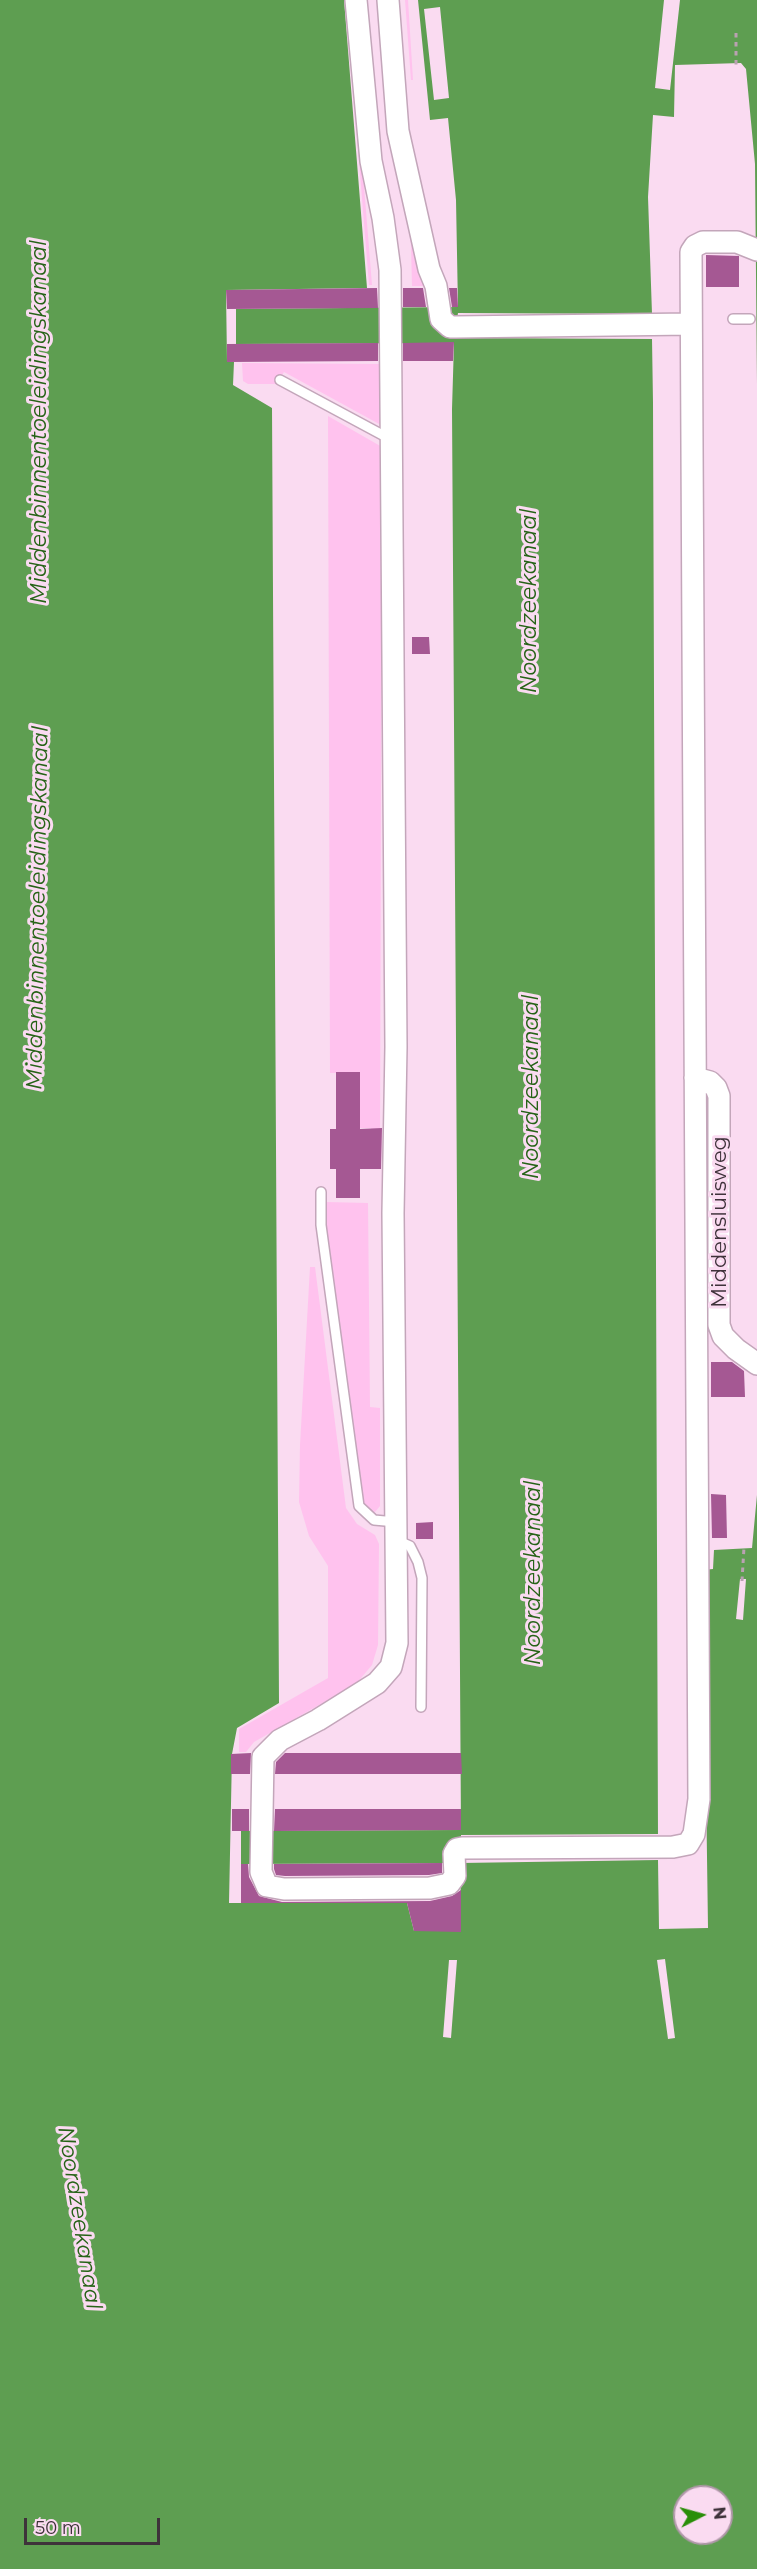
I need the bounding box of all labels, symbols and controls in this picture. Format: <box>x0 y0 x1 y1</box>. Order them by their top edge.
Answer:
water label: Middenbinnentoeleidingskanaal <box>27 240 53 604</box>
water label: Noordzeekanaal <box>517 509 543 693</box>
water label: Middenbinnentoeleidingskanaal <box>22 726 54 1090</box>
water label: Noordzeekanaal <box>519 995 545 1179</box>
street label: Middensluisweg <box>707 1136 733 1308</box>
water label: Noordzeekanaal <box>521 1481 547 1665</box>
water label: Noordzeekanaal <box>52 2125 106 2311</box>
north arrow <box>673 2485 733 2545</box>
scale bar <box>27 2506 164 2544</box>
text: N <box>709 2506 730 2521</box>
text: 50 m <box>35 2517 81 2539</box>

